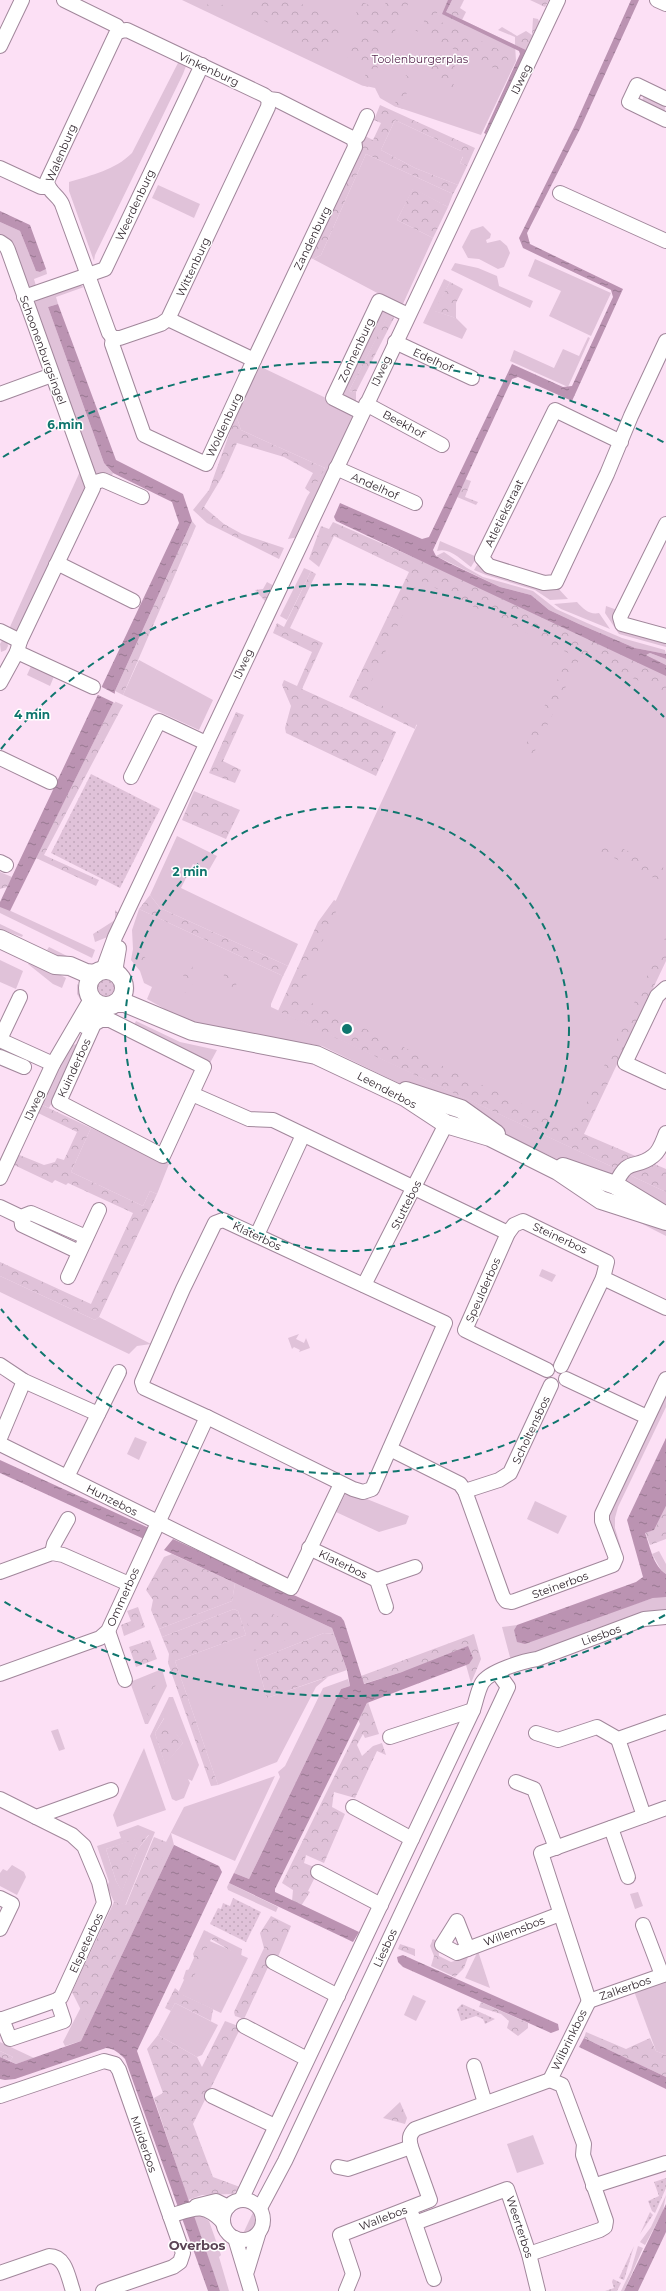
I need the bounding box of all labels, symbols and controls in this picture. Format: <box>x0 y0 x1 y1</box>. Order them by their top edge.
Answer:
street label: Vinkenburg <box>177 49 241 89</box>
park label: Toolenburgerplas <box>372 52 469 66</box>
street label: IJweg <box>508 61 534 97</box>
street label: Walenburg <box>42 122 80 184</box>
street label: Weerdenburg <box>112 167 158 243</box>
street label: Zandenburg <box>291 204 333 272</box>
street label: Wittenburg <box>173 235 213 299</box>
street label: Schoonenburgsingel <box>17 293 69 407</box>
street label: Zonnenburg <box>335 316 377 384</box>
street label: Edelhof <box>411 345 456 376</box>
street label: IJweg <box>368 353 394 389</box>
street label: Woldenburg <box>203 390 245 460</box>
street label: Beekhof <box>380 407 429 442</box>
text: 6 min <box>47 417 83 432</box>
street label: Andelhof <box>349 469 402 503</box>
street label: Atletiekstraat <box>482 476 527 549</box>
street label: IJweg <box>230 646 256 682</box>
text: 4 min <box>14 707 50 722</box>
text: 2 min <box>173 864 207 879</box>
centre of rings <box>340 1022 354 1036</box>
street label: Kuinderbos <box>54 1036 94 1100</box>
street label: Leenderbos <box>355 1068 420 1112</box>
street label: IJweg <box>21 1087 47 1123</box>
street label: Stuttebos <box>388 1177 425 1232</box>
street label: Klaterbos <box>230 1219 284 1254</box>
street label: Steinerbos <box>530 1219 590 1257</box>
street label: Speulderbos <box>462 1255 504 1325</box>
street label: Scholtensbos <box>509 1393 553 1466</box>
street label: Hunzebos <box>84 1481 141 1519</box>
street label: Klaterbos <box>316 1546 370 1582</box>
street label: Ommerbos <box>104 1565 143 1629</box>
street label: Steinerbos <box>530 1568 591 1602</box>
street label: Liesbos <box>579 1621 623 1649</box>
street label: Elspeterbos <box>66 1910 106 1975</box>
street label: Willemsbos <box>481 1913 547 1949</box>
street label: Liesbos <box>370 1926 400 1970</box>
street label: Zalkerbos <box>597 1972 653 2003</box>
street label: Wilbrinkbos <box>548 2007 590 2073</box>
street label: Muiderbos <box>128 2114 160 2175</box>
street label: Weerterbos <box>503 2194 537 2260</box>
street label: Wallebos <box>357 2202 410 2234</box>
district label: Overbos <box>169 2237 225 2253</box>

